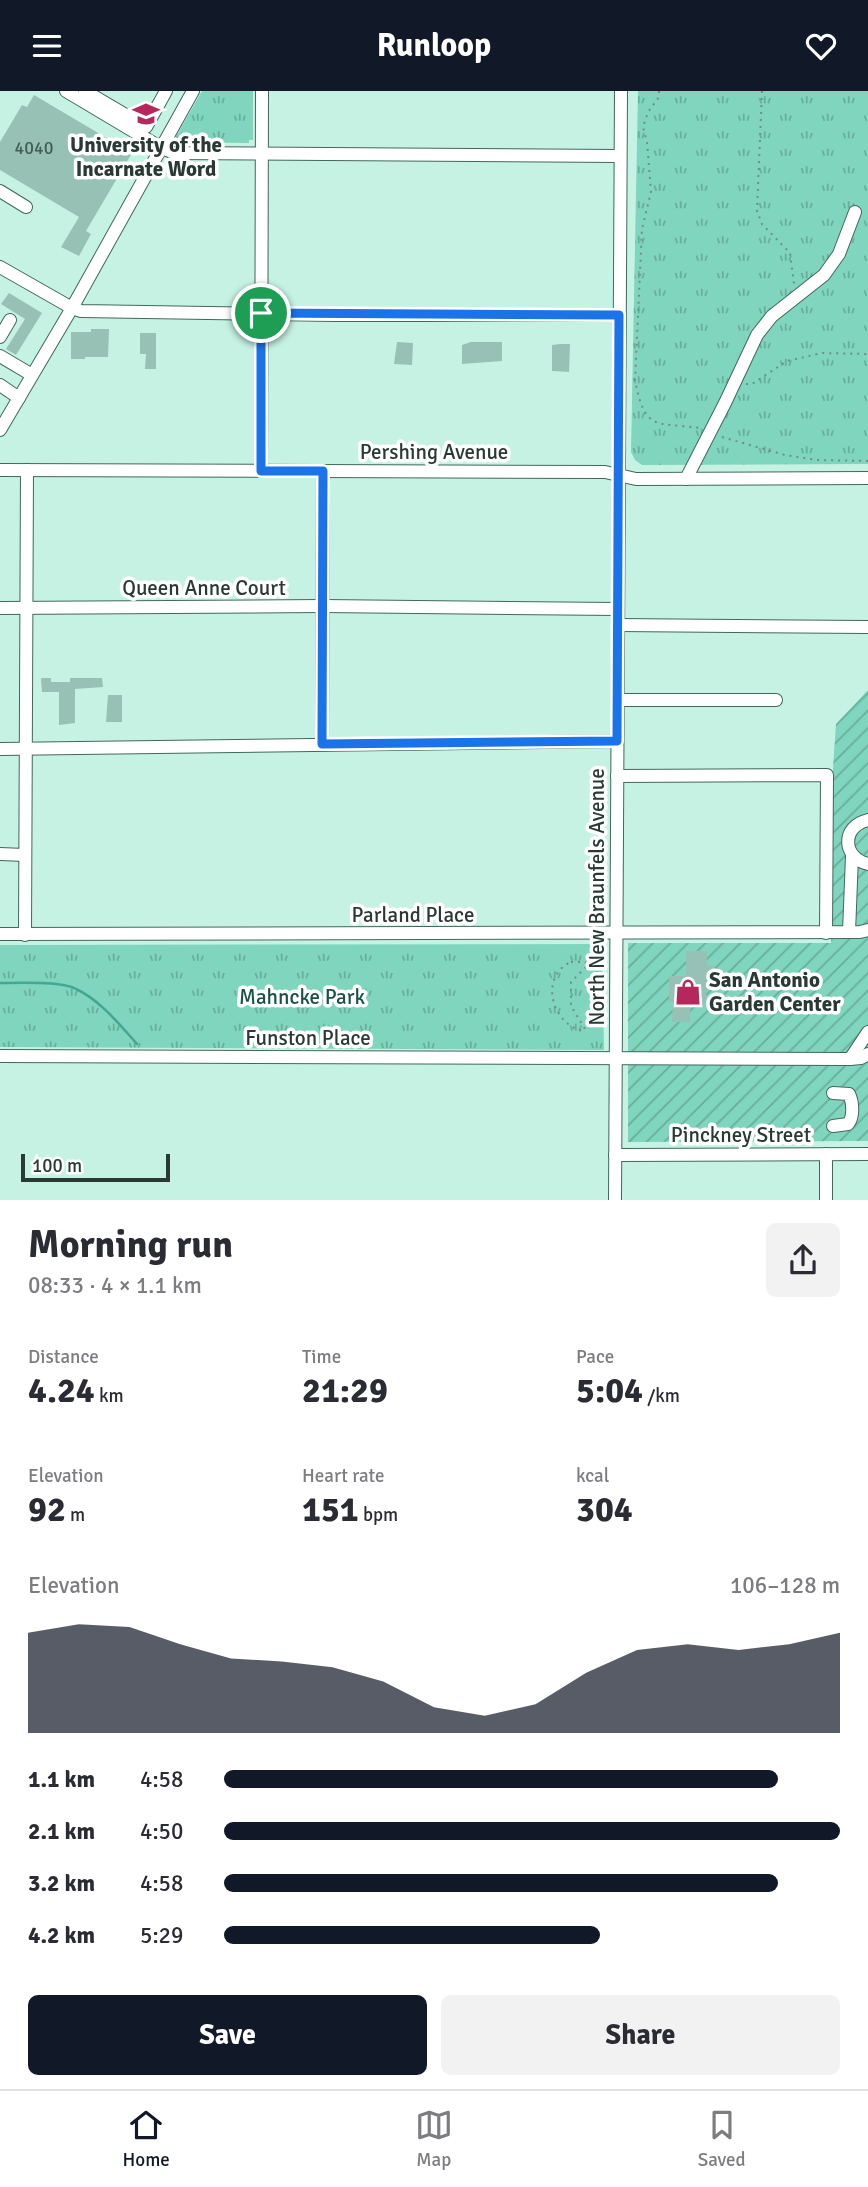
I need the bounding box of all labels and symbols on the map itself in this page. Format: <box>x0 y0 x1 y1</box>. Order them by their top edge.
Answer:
school or university icon: University of the Incarnate Word <box>131 99 161 129</box>
place label: University of the Incarnate Word <box>70 132 222 182</box>
house number: 4040 <box>15 137 53 159</box>
pin <box>231 283 291 343</box>
street label: Pershing Avenue <box>360 439 508 465</box>
street label: Queen Anne Court <box>122 575 286 601</box>
street label: North New Braunfels Avenue <box>584 768 610 1026</box>
street label: Parland Place <box>352 902 474 928</box>
place label: San Antonio Garden Center <box>709 967 841 1017</box>
shop icon: San Antonio Garden Center <box>673 977 703 1007</box>
park label: Mahncke Park <box>239 984 365 1010</box>
street label: Funston Place <box>245 1025 371 1051</box>
street label: Pinckney Street <box>671 1122 811 1148</box>
scale bar <box>21 1151 170 1183</box>

